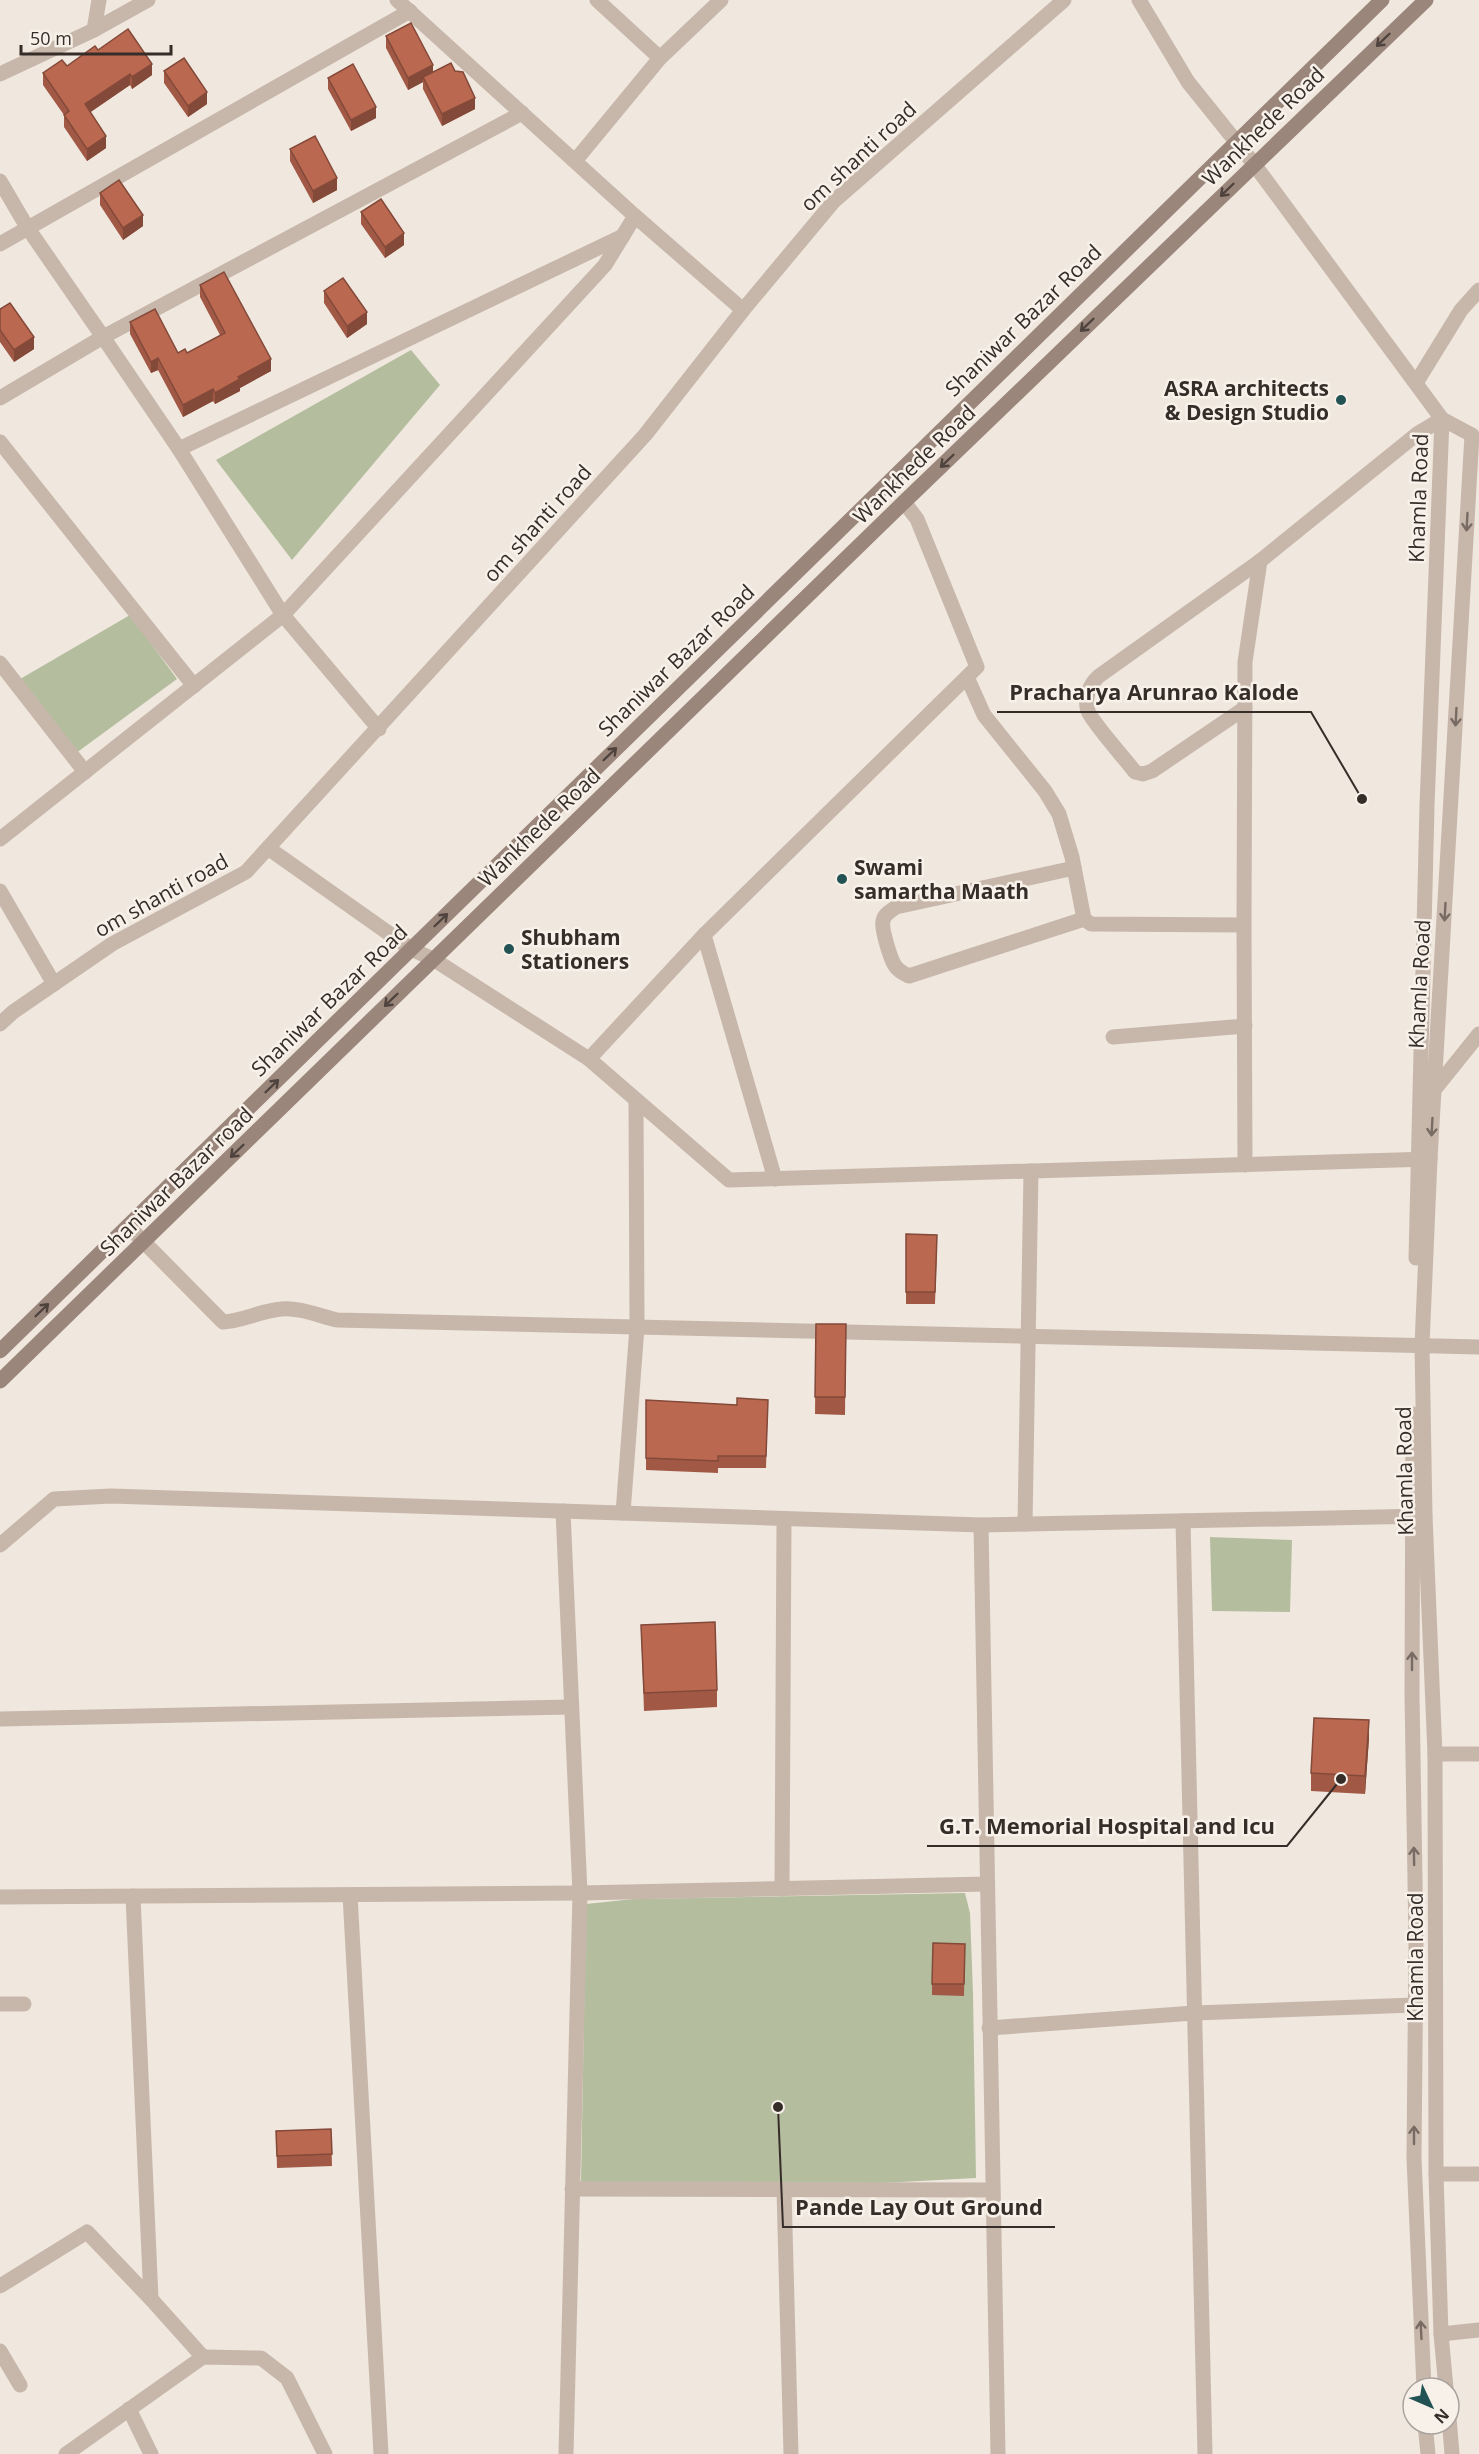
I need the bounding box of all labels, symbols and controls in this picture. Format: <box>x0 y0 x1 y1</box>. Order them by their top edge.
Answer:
scale bar <box>21 18 171 56</box>
text: 50 m <box>30 26 72 50</box>
one-way arrow <box>1376 33 1391 48</box>
street label: Wankhede Road <box>1196 60 1330 192</box>
street label: om shanti road <box>794 95 922 217</box>
one-way arrow <box>1220 183 1235 197</box>
street label: Shaniwar Bazar Road <box>939 238 1107 402</box>
one-way arrow <box>1080 318 1095 332</box>
place label: ASRA architects & Design Studio <box>1164 374 1329 426</box>
marker: ASRA architects & Design Studio <box>1334 393 1348 407</box>
street label: Wankhede Road <box>847 398 981 530</box>
street label: Khamla Road <box>1402 433 1434 563</box>
one-way arrow <box>939 454 954 468</box>
street label: om shanti road <box>477 458 597 588</box>
one-way arrow <box>1462 512 1473 532</box>
street label: Shaniwar Bazar Road <box>592 578 760 742</box>
callout: Pracharya Arunrao Kalode <box>997 672 1311 712</box>
text: Pracharya Arunrao Kalode <box>1009 676 1299 706</box>
one-way arrow <box>1450 706 1461 726</box>
one-way arrow <box>603 747 618 762</box>
street label: Wankhede Road <box>472 761 606 893</box>
street label: om shanti road <box>89 847 233 943</box>
place label: Swami samartha Maath <box>854 853 1029 905</box>
marker: Swami samartha Maath <box>835 872 849 886</box>
one-way arrow <box>1439 901 1450 921</box>
one-way arrow <box>434 913 449 928</box>
street label: Shaniwar Bazar Road <box>245 918 413 1082</box>
street label: Khamla Road <box>1402 919 1436 1049</box>
place label: Shubham Stationers <box>521 923 629 975</box>
marker: Shubham Stationers <box>502 942 516 956</box>
one-way arrow <box>383 993 398 1008</box>
one-way arrow <box>264 1079 279 1093</box>
street label: Shaniwar Bazar road <box>93 1101 259 1261</box>
one-way arrow <box>1427 1117 1438 1137</box>
one-way arrow <box>229 1144 244 1159</box>
one-way arrow <box>34 1303 49 1317</box>
street label: Khamla Road <box>1389 1406 1419 1536</box>
one-way arrow <box>1406 1651 1418 1671</box>
callout: G.T. Memorial Hospital and Icu <box>927 1806 1287 1846</box>
text: G.T. Memorial Hospital and Icu <box>939 1810 1275 1840</box>
one-way arrow <box>1408 1846 1420 1866</box>
street label: Khamla Road <box>1401 1892 1429 2022</box>
one-way arrow <box>1408 2125 1420 2145</box>
callout: Pande Lay Out Ground <box>783 2187 1055 2227</box>
text: Pande Lay Out Ground <box>795 2191 1043 2221</box>
one-way arrow <box>1416 2320 1427 2340</box>
north arrow <box>1401 2376 1461 2436</box>
text: N <box>1429 2404 1454 2429</box>

